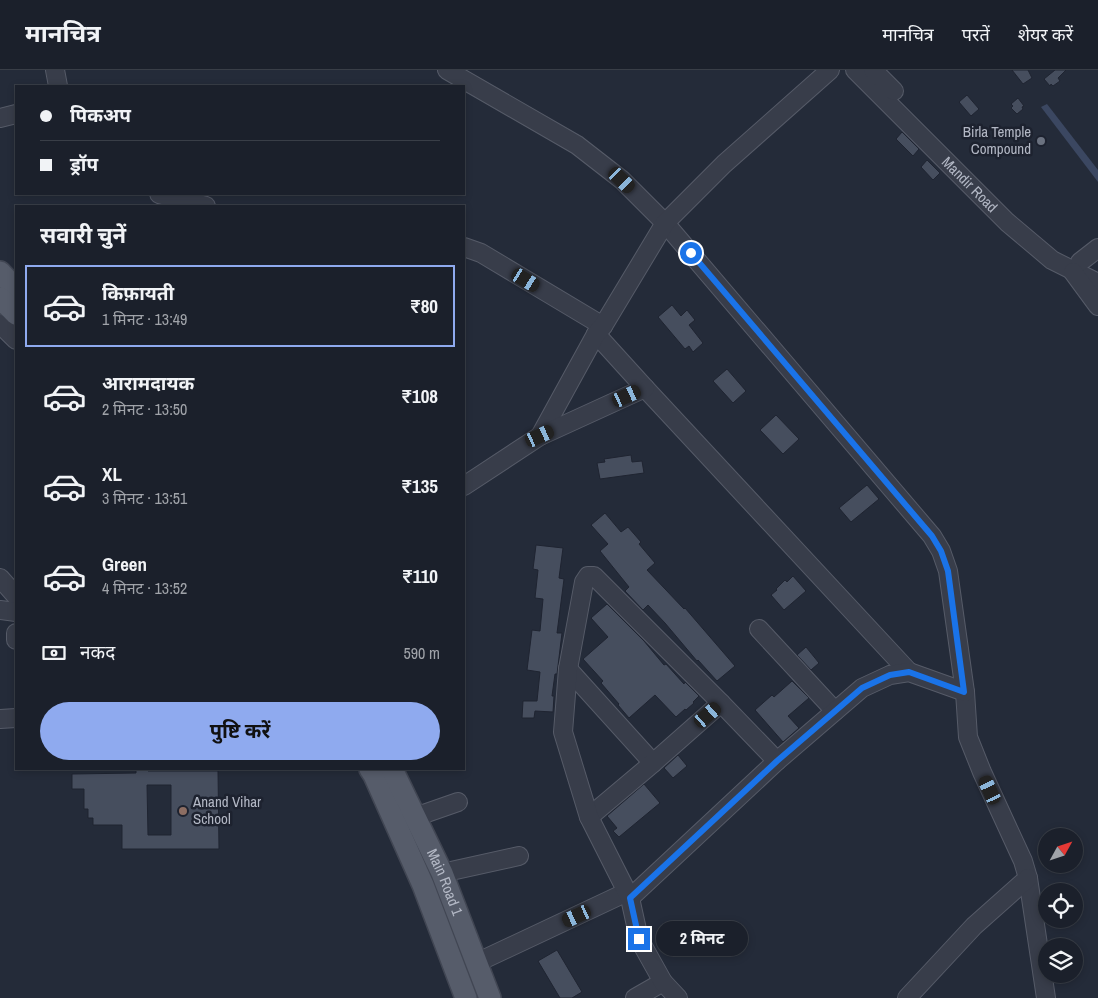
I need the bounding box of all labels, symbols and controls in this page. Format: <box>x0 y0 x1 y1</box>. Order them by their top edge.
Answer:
text: मानचित्र <box>25 17 101 49</box>
text: मानचित्र <box>882 22 934 47</box>
text: परतें <box>962 22 990 47</box>
text: शेयर करें <box>1018 22 1073 47</box>
text: पिकअप <box>70 102 131 128</box>
place label: Birla Temple Compound <box>963 121 1031 159</box>
marker: Birla Temple Compound <box>1035 135 1047 147</box>
text: ड्रॉप <box>70 151 98 177</box>
street label: Mandir Road <box>937 152 1002 217</box>
car <box>605 164 638 196</box>
text: सवारी चुनें <box>40 220 126 250</box>
route start <box>680 242 702 264</box>
car <box>509 266 542 294</box>
text: किफ़ायती <box>102 280 174 306</box>
icon: car <box>42 284 87 329</box>
text: ₹80 <box>410 293 438 319</box>
text: 1 मिनट · 13:49 <box>102 308 187 330</box>
text: आरामदायक <box>102 370 194 396</box>
icon: car <box>42 374 87 419</box>
text: ₹108 <box>401 383 438 409</box>
car <box>610 383 643 409</box>
text: 2 मिनट · 13:50 <box>102 398 187 420</box>
car <box>523 423 556 449</box>
text: XL <box>102 461 122 487</box>
icon: car <box>42 464 87 509</box>
text: ₹135 <box>401 473 438 499</box>
text: 3 मिनट · 13:51 <box>102 487 187 509</box>
text: Green <box>102 551 147 577</box>
icon: car <box>42 554 87 599</box>
text: ₹110 <box>402 563 438 589</box>
text: 4 मिनट · 13:52 <box>102 577 187 599</box>
icon: cash <box>40 639 68 667</box>
text: नकद <box>80 639 115 665</box>
text: 590 m <box>404 642 440 664</box>
car <box>691 699 724 731</box>
button: पुष्टि करें <box>40 702 440 760</box>
car <box>976 773 1003 807</box>
place label: Anand Vihar School <box>192 791 261 829</box>
marker: Anand Vihar School <box>177 805 189 817</box>
north arrow <box>1038 828 1082 872</box>
map controls <box>1038 828 1083 983</box>
street label: Main Road 1 <box>422 845 468 919</box>
button: locate <box>1038 883 1083 928</box>
car <box>560 903 593 929</box>
callout: 2 मिनट <box>656 922 749 956</box>
text: 2 मिनट <box>680 927 724 949</box>
route end <box>628 928 650 950</box>
button: layers <box>1038 938 1083 983</box>

